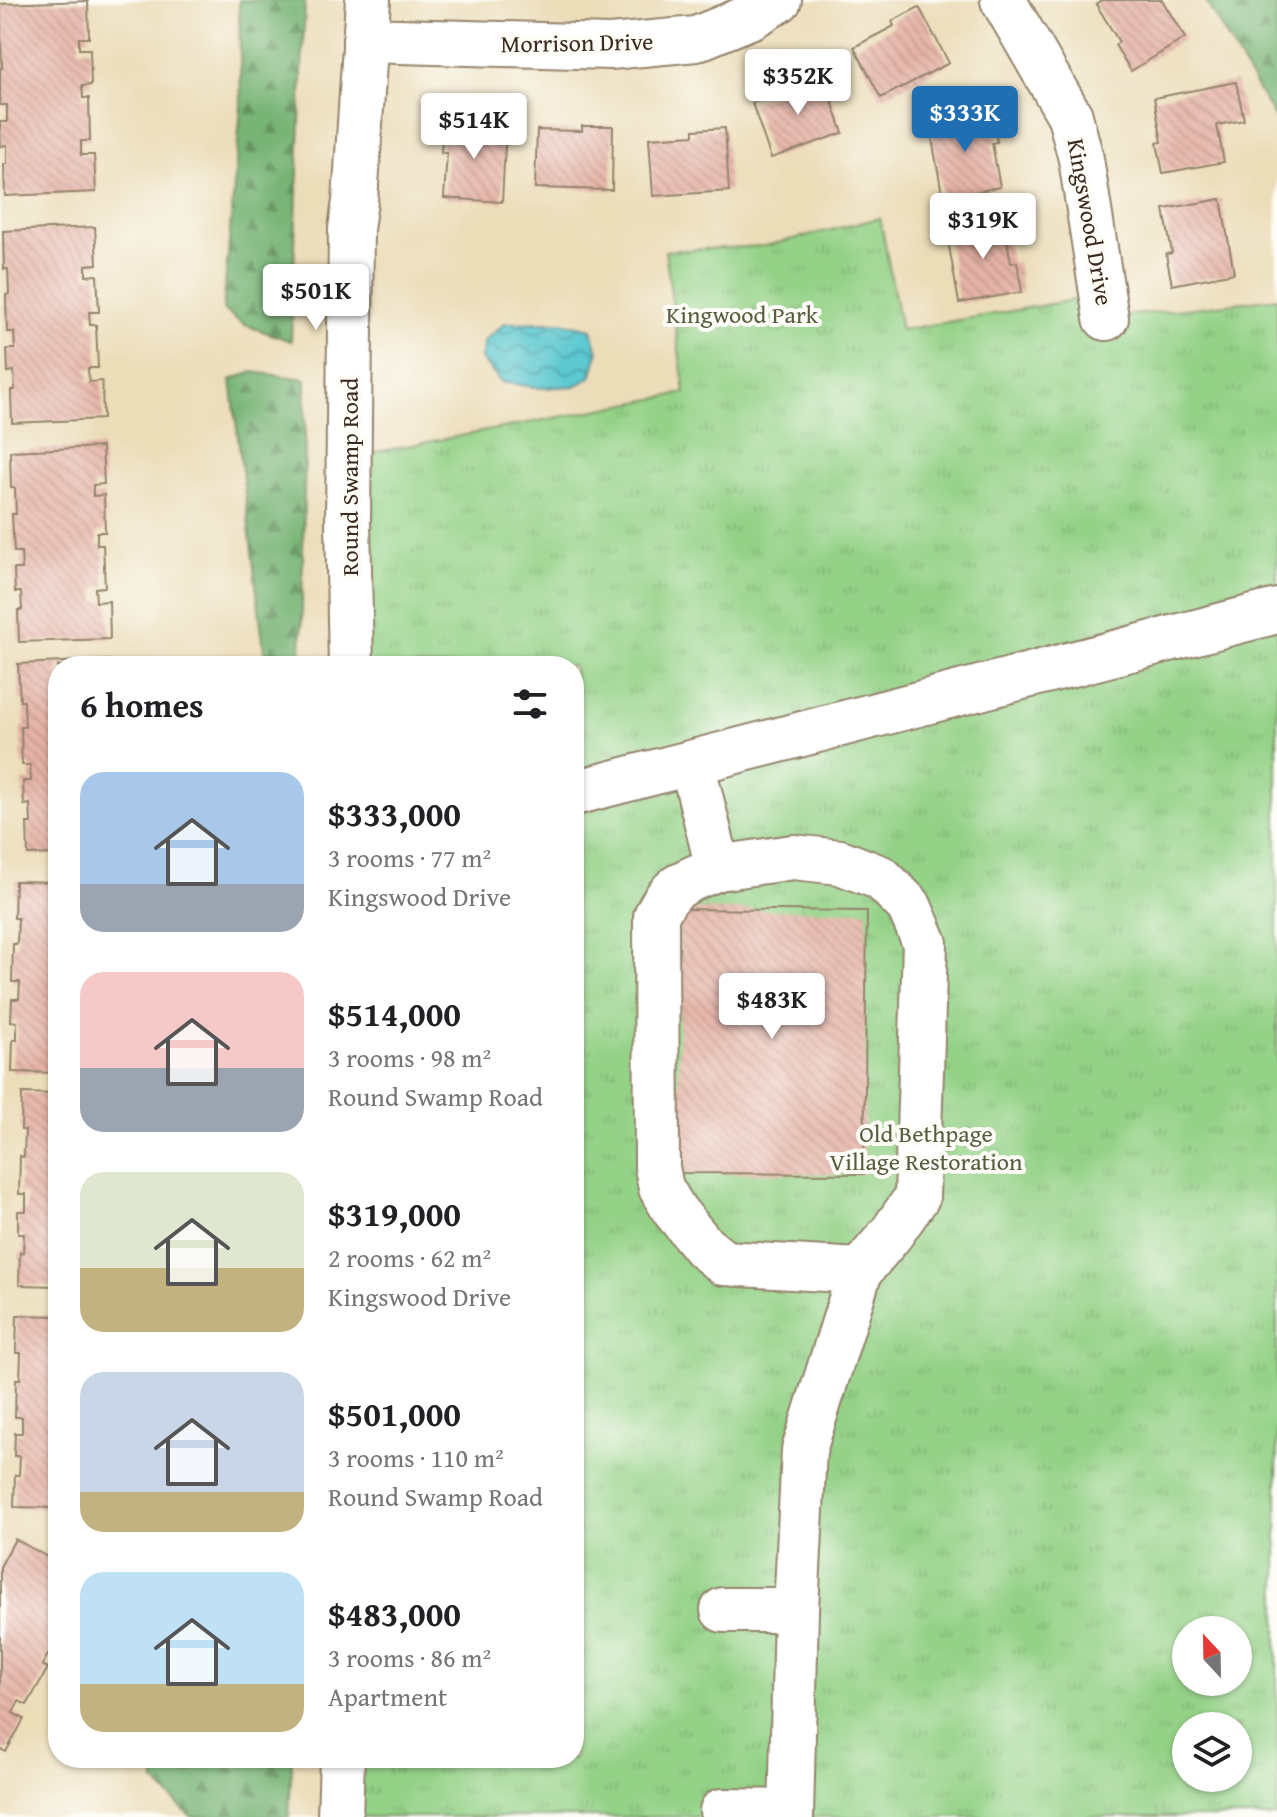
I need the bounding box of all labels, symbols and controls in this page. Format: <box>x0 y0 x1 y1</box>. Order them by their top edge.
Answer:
street label: Morrison Drive <box>500 24 654 61</box>
pin: $352K <box>742 49 854 117</box>
text: $352K <box>763 55 833 94</box>
pin: $333K <box>909 86 1021 154</box>
text: $333K <box>930 92 1000 131</box>
pin: $514K <box>418 93 530 161</box>
text: $514K <box>439 99 509 138</box>
street label: Kingswood Drive <box>1059 136 1122 308</box>
pin: $319K <box>927 193 1039 261</box>
text: $319K <box>948 199 1018 238</box>
pin: $501K <box>260 264 372 332</box>
text: $501K <box>281 270 351 309</box>
park label: Kingwood Park <box>666 297 819 332</box>
street label: Round Swamp Road <box>332 378 367 576</box>
text: 6 homes <box>80 680 204 729</box>
icon: filters <box>508 682 552 726</box>
text: $333,000 <box>328 789 461 838</box>
icon: home <box>144 804 240 900</box>
text: 3 rooms · 77 m² <box>328 838 491 877</box>
text: Kingswood Drive <box>328 877 511 916</box>
pin: $483K <box>716 973 828 1041</box>
text: $483K <box>737 979 807 1018</box>
text: $514,000 <box>328 989 461 1038</box>
icon: home <box>144 1004 240 1100</box>
text: 3 rooms · 98 m² <box>328 1038 491 1077</box>
text: Round Swamp Road <box>328 1077 543 1116</box>
park label: Old Bethpage Village Restoration <box>829 1116 1023 1179</box>
text: $319,000 <box>328 1189 461 1238</box>
icon: home <box>144 1204 240 1300</box>
text: 2 rooms · 62 m² <box>328 1238 491 1277</box>
text: Kingswood Drive <box>328 1277 511 1316</box>
text: $501,000 <box>328 1389 461 1438</box>
icon: home <box>144 1404 240 1500</box>
text: 3 rooms · 110 m² <box>328 1438 504 1477</box>
text: Round Swamp Road <box>328 1477 543 1516</box>
text: $483,000 <box>328 1589 461 1638</box>
icon: home <box>144 1604 240 1700</box>
north arrow <box>1172 1616 1252 1696</box>
map controls <box>1172 1616 1252 1792</box>
text: 3 rooms · 86 m² <box>328 1638 491 1677</box>
text: Apartment <box>328 1677 447 1716</box>
button: layers <box>1172 1712 1252 1792</box>

